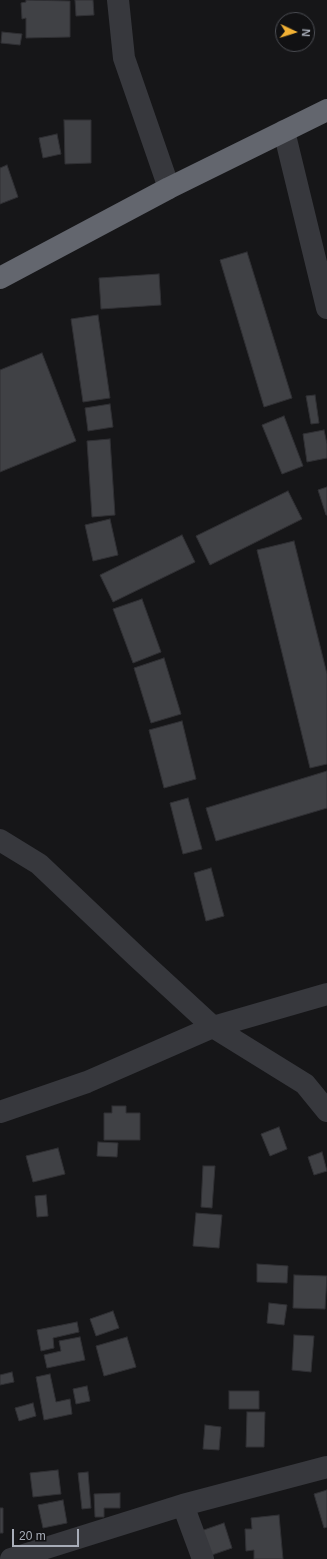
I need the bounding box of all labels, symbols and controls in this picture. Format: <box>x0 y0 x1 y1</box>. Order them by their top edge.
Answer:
north arrow <box>275 12 315 52</box>
text: N <box>300 28 312 37</box>
scale bar <box>14 1521 81 1547</box>
text: 20 m <box>19 1529 46 1543</box>

